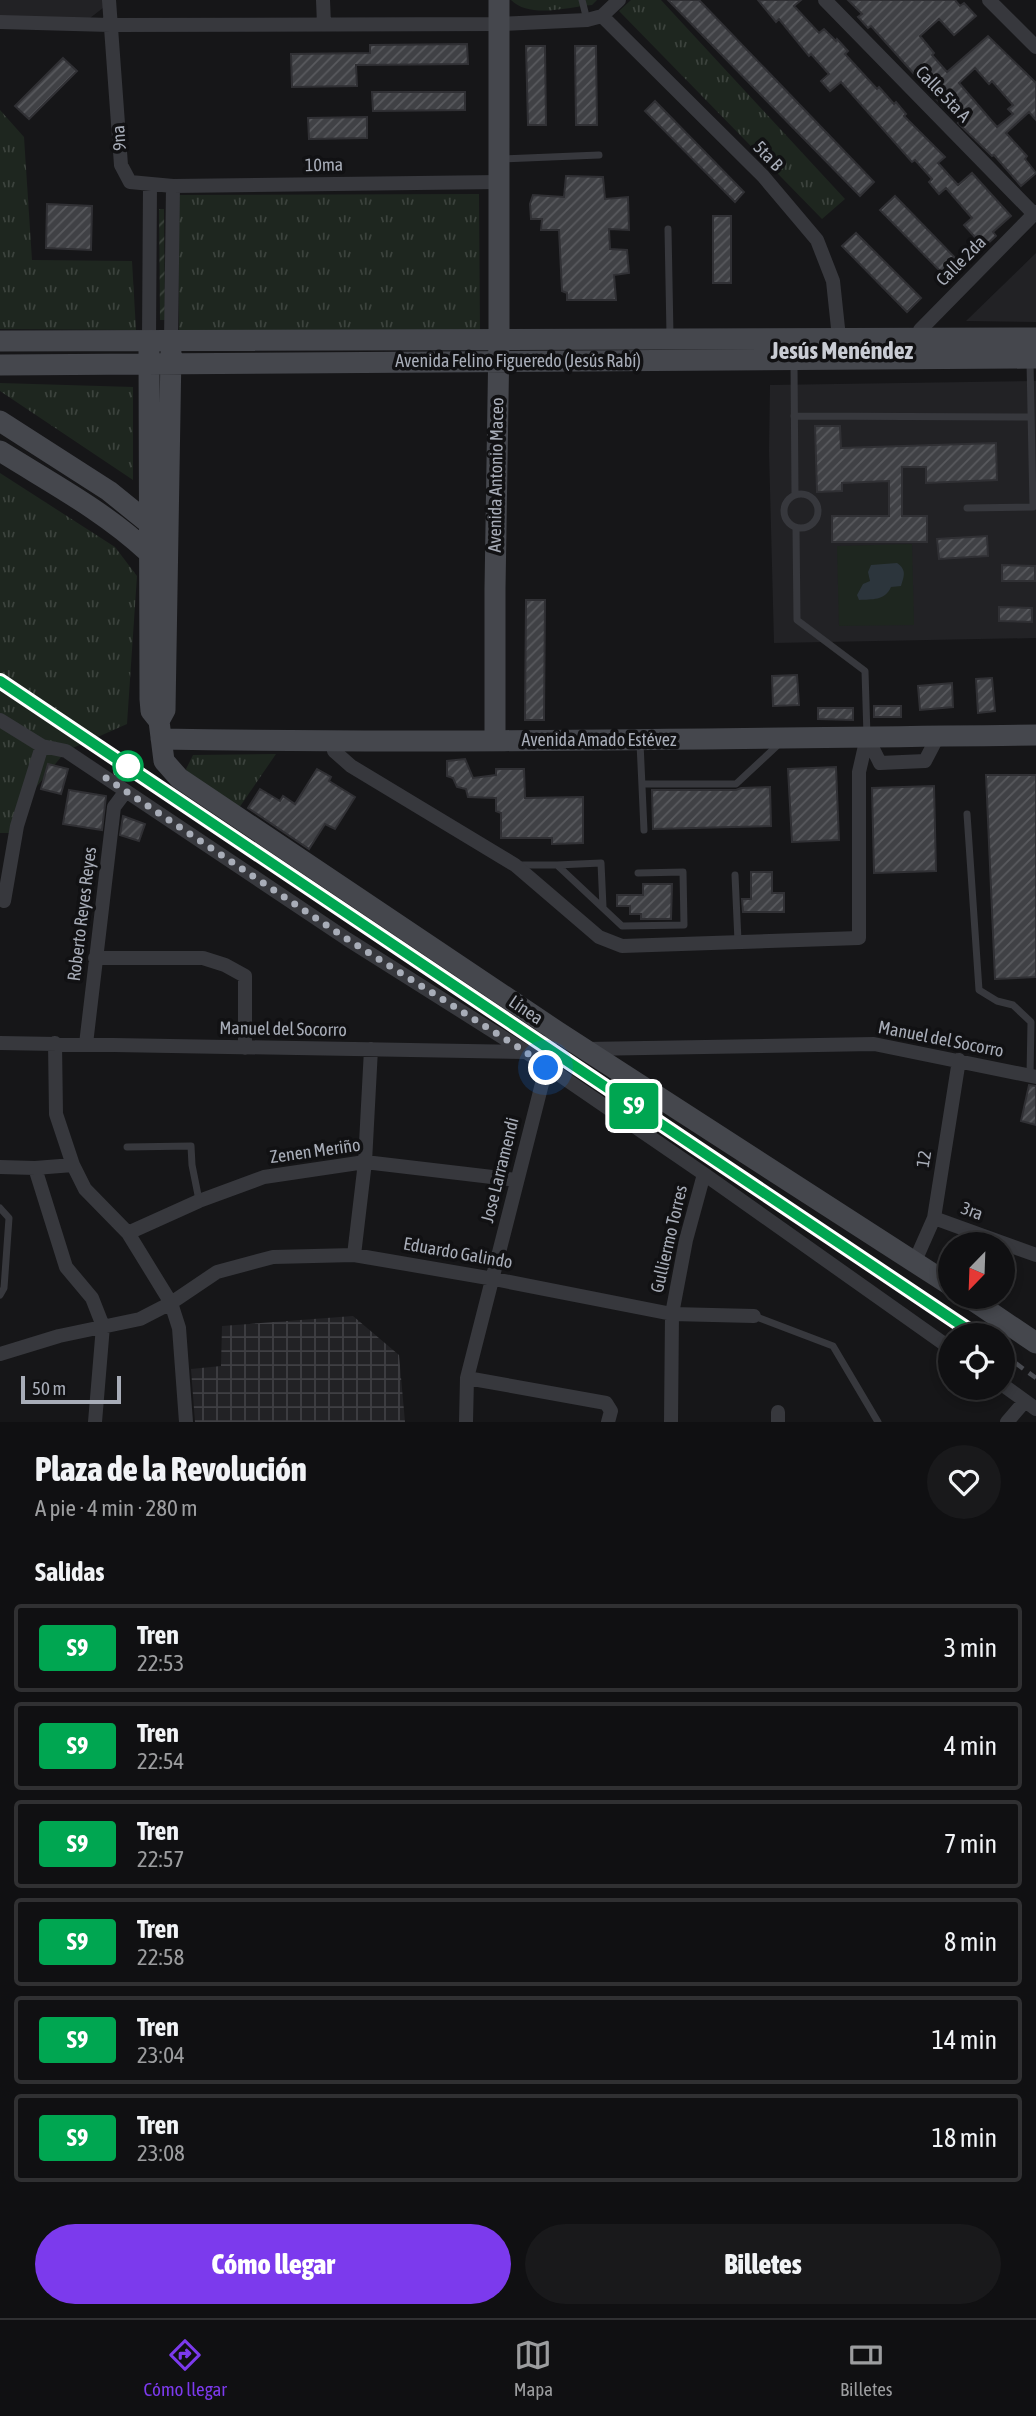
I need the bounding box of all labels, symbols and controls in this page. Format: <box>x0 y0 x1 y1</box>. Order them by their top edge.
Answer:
street label: Calle 5ta A <box>912 61 975 126</box>
street label: 9na <box>107 125 130 152</box>
street label: 5ta B <box>749 136 788 175</box>
street label: 10ma <box>305 154 343 175</box>
street label: Calle 2da <box>931 231 990 290</box>
district label: Jesús Menéndez <box>770 337 914 364</box>
street label: Avenida Felino Figueredo (Jesús Rabí) <box>395 350 641 371</box>
street label: Avenida Antonio Maceo <box>484 397 507 553</box>
street label: Avenida Amado Estévez <box>522 729 677 750</box>
unlabelled marker <box>113 751 143 781</box>
street label: Roberto Reyes Reyes <box>63 846 100 982</box>
street label: Línea <box>505 991 547 1028</box>
street label: Manuel del Socorro <box>877 1016 1006 1061</box>
street label: Manuel del Socorro <box>219 1017 347 1040</box>
your location <box>528 1050 563 1085</box>
line badge: S9 <box>602 1083 666 1129</box>
text: S9 <box>623 1092 645 1119</box>
street label: Jose Larramendi <box>476 1115 523 1225</box>
street label: Zenen Meriño <box>268 1134 362 1167</box>
street label: 12 <box>912 1149 935 1169</box>
street label: Gulliermo Torres <box>646 1183 691 1295</box>
street label: 3ra <box>958 1197 986 1224</box>
north arrow <box>938 1232 1015 1309</box>
map controls <box>938 1232 1015 1400</box>
street label: Eduardo Galindo <box>402 1233 514 1272</box>
button: locate <box>938 1323 1015 1400</box>
scale bar <box>21 1373 121 1405</box>
text: 50 m <box>32 1377 66 1399</box>
button: heart <box>927 1445 1001 1519</box>
text: Plaza de la Revolución <box>35 1450 307 1488</box>
text: A pie · 4 min · 280 m <box>35 1495 198 1521</box>
text: Salidas <box>35 1557 104 1587</box>
text: Tren <box>137 1620 179 1650</box>
text: 3 min <box>944 1633 997 1663</box>
text: S9 <box>67 1634 88 1661</box>
text: 22:53 <box>137 1650 184 1676</box>
text: Tren <box>137 1718 179 1748</box>
text: 4 min <box>944 1731 997 1761</box>
text: S9 <box>67 1732 88 1759</box>
text: 22:54 <box>137 1748 184 1774</box>
text: Tren <box>137 1816 179 1846</box>
text: 7 min <box>944 1829 997 1859</box>
text: S9 <box>67 1830 88 1857</box>
text: 22:57 <box>137 1846 184 1872</box>
text: Tren <box>137 1914 179 1944</box>
text: 8 min <box>944 1927 997 1957</box>
text: S9 <box>67 1928 88 1955</box>
text: 22:58 <box>137 1944 184 1970</box>
text: Tren <box>137 2012 179 2042</box>
text: 14 min <box>932 2025 997 2055</box>
text: S9 <box>67 2026 88 2053</box>
text: 23:04 <box>137 2042 185 2068</box>
text: Tren <box>137 2110 179 2140</box>
text: 18 min <box>932 2123 997 2153</box>
text: S9 <box>67 2124 88 2151</box>
text: 23:08 <box>137 2140 185 2166</box>
button: Cómo llegar <box>35 2224 511 2304</box>
button: Billetes <box>525 2224 1001 2304</box>
tab: Cómo llegar <box>143 2336 227 2400</box>
tab: Mapa <box>514 2336 553 2400</box>
tab: Billetes <box>840 2336 893 2400</box>

